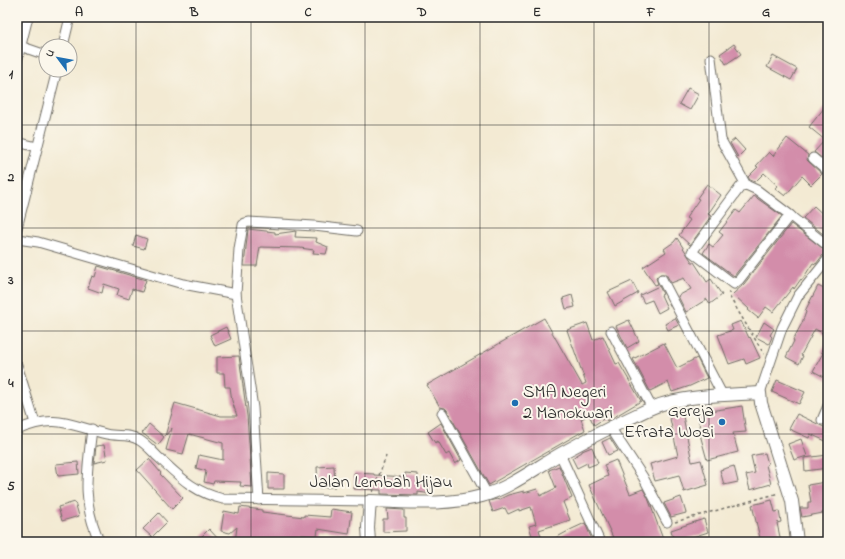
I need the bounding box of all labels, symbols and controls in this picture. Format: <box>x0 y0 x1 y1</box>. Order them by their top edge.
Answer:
text: A <box>75 3 83 22</box>
text: B <box>189 3 199 22</box>
text: C <box>304 3 312 22</box>
text: D <box>416 3 427 22</box>
text: E <box>533 3 541 22</box>
text: F <box>646 3 656 22</box>
text: G <box>762 3 770 22</box>
north arrow <box>38 38 78 78</box>
text: U <box>42 46 59 60</box>
text: 1 <box>9 65 14 84</box>
text: 2 <box>7 168 15 187</box>
text: 3 <box>7 271 14 290</box>
text: 4 <box>7 374 14 393</box>
place label: SMA Negeri 2 Manokwari <box>523 380 613 427</box>
marker: SMA Negeri 2 Manokwari <box>510 398 520 408</box>
place label: Gereja Efrata Wosi <box>624 399 714 446</box>
marker: Gereja Efrata Wosi <box>717 417 727 427</box>
street label: Jalan Lembah Hijau <box>310 470 452 496</box>
text: 5 <box>7 477 15 496</box>

